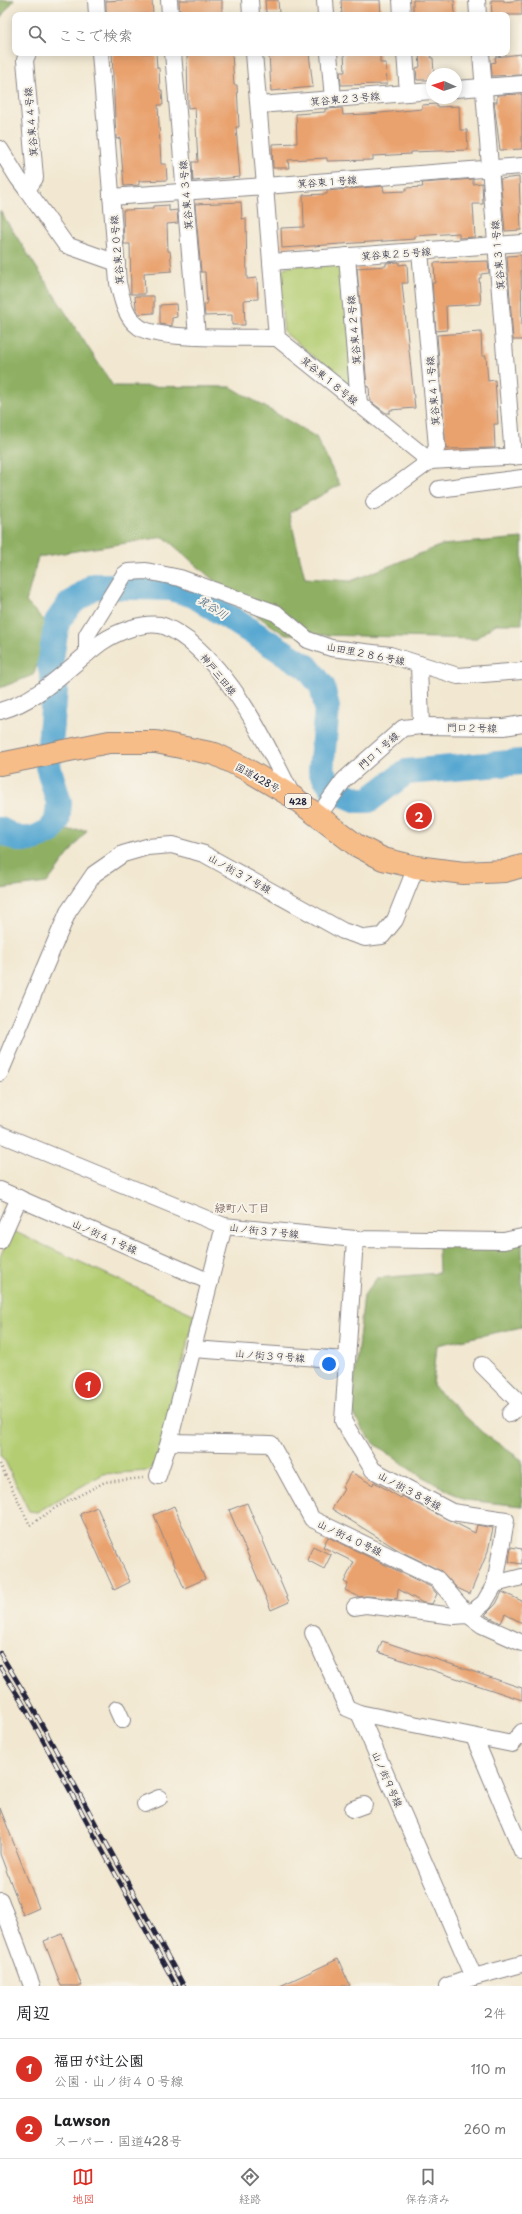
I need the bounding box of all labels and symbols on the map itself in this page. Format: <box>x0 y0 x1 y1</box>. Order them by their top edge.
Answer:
north arrow <box>426 68 462 104</box>
street label: 箕谷東４４号線 <box>19 86 41 158</box>
street label: 箕谷東２３号線 <box>309 87 381 109</box>
street label: 箕谷東４３号線 <box>174 159 196 231</box>
street label: 箕谷東１号線 <box>297 171 357 191</box>
street label: 箕谷東２０号線 <box>105 214 127 286</box>
street label: 箕谷東３１号線 <box>486 219 508 291</box>
street label: 箕谷東２５号線 <box>361 243 431 263</box>
street label: 箕谷東４２号線 <box>342 294 364 366</box>
street label: 箕谷東１８号線 <box>298 352 362 408</box>
street label: 箕谷東４１号線 <box>421 355 443 427</box>
water label: 箕谷川 <box>195 591 231 623</box>
street label: 山田里２８６号線 <box>325 638 407 668</box>
street label: 神戸三田線 <box>197 650 241 698</box>
street label: 門口２号線 <box>447 719 497 735</box>
street label: 門口１号線 <box>354 728 402 772</box>
street label: 国道428号 <box>233 758 283 796</box>
road number: 428 <box>285 794 311 808</box>
pin: 2 <box>406 801 432 831</box>
street label: 山ノ街３７号線 <box>206 849 274 897</box>
district label: 緑町八丁目 <box>215 1199 270 1216</box>
street label: 山ノ街４１号線 <box>70 1215 140 1257</box>
street label: 山ノ街３７号線 <box>228 1219 300 1241</box>
street label: 山ノ街３９号線 <box>235 1345 305 1365</box>
your location <box>319 1354 339 1374</box>
pin: 1 <box>75 1370 101 1400</box>
street label: 山ノ街３８号線 <box>376 1467 444 1513</box>
street label: 山ノ街４０号線 <box>315 1515 385 1559</box>
street label: 山ノ街９号線 <box>369 1749 407 1809</box>

